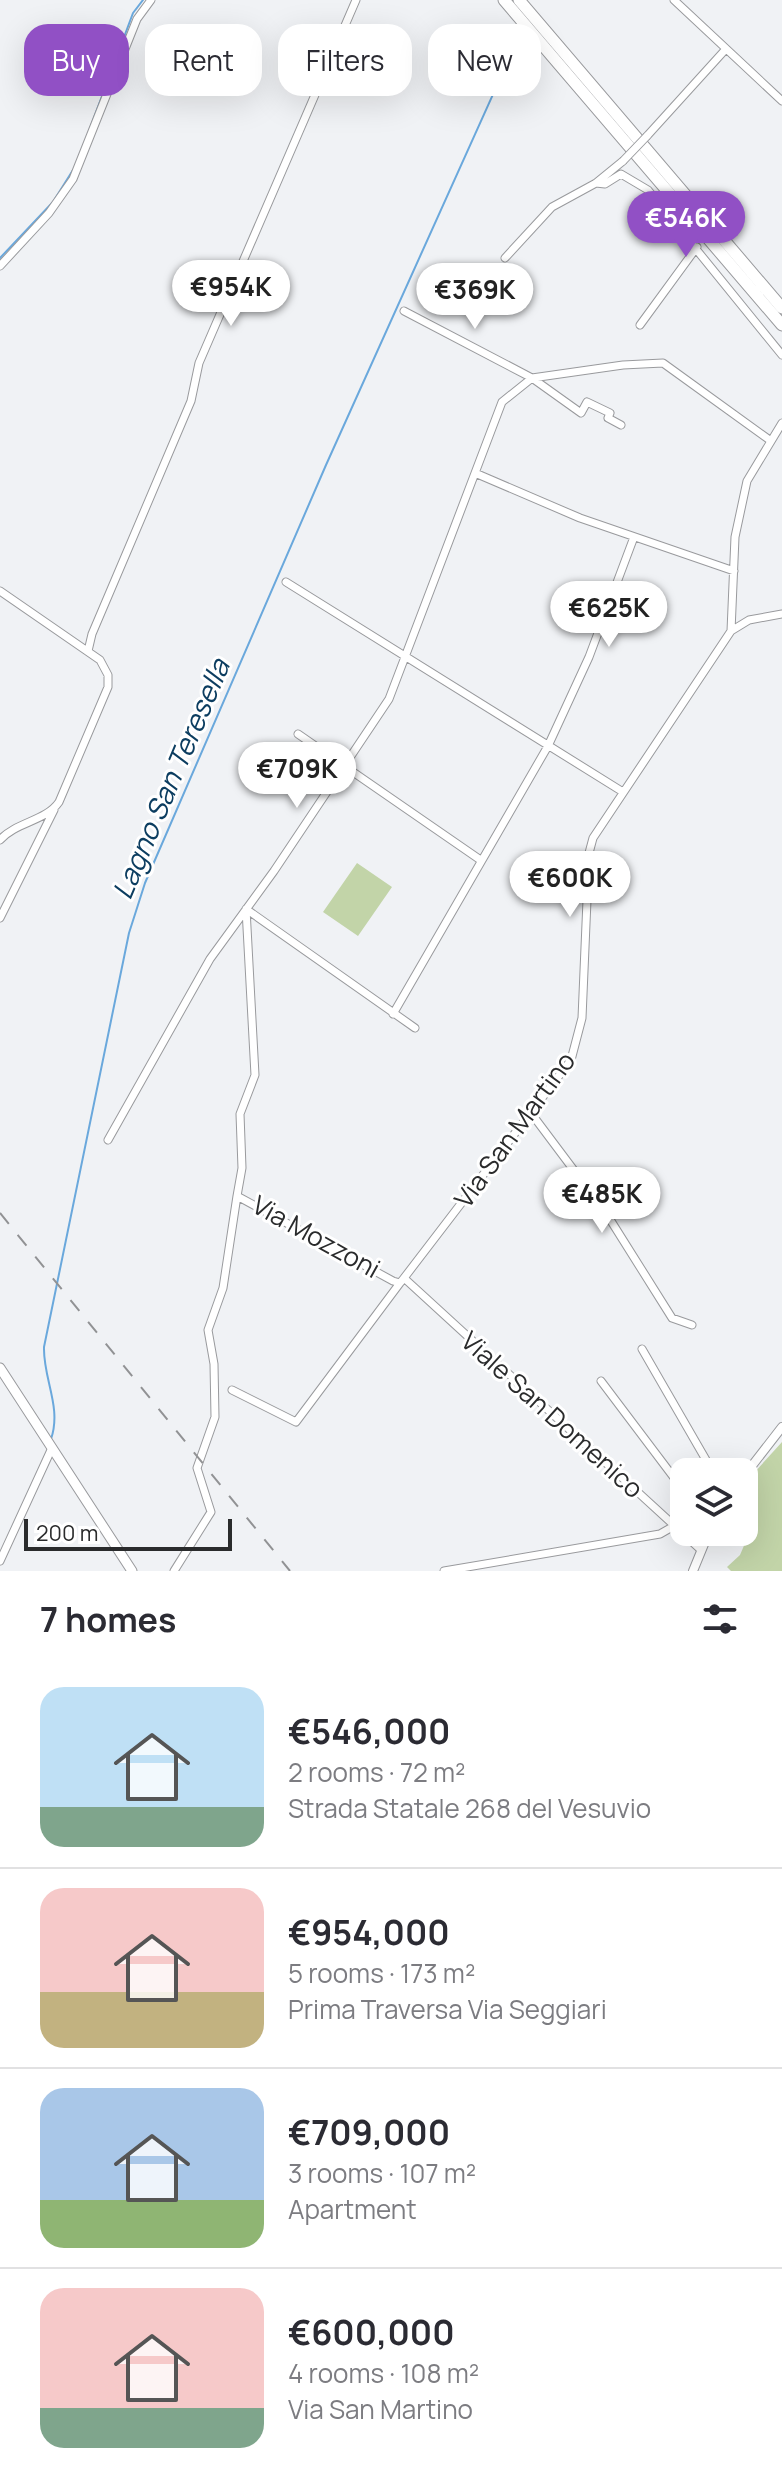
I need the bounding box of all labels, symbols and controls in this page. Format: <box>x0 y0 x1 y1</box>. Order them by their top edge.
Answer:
chip: Buy <box>24 24 129 96</box>
chip: Rent <box>145 24 262 96</box>
chip: Filters <box>278 24 412 96</box>
chip: New <box>428 24 541 96</box>
pin: €546K <box>630 191 742 259</box>
text: €546K <box>645 199 727 235</box>
pin: €954K <box>175 260 287 328</box>
pin: €369K <box>419 263 531 331</box>
text: €954K <box>190 268 272 304</box>
text: €369K <box>434 271 516 307</box>
pin: €625K <box>553 581 665 649</box>
text: €625K <box>568 589 650 625</box>
water label: Lagno San Teresella <box>102 652 238 904</box>
pin: €709K <box>241 742 353 810</box>
text: €709K <box>256 750 338 786</box>
pin: €600K <box>514 851 626 919</box>
text: €600K <box>528 859 612 895</box>
street label: Via San Martino <box>445 1044 583 1215</box>
pin: €485K <box>546 1167 658 1235</box>
text: €485K <box>561 1175 643 1211</box>
street label: Via Mozzoni <box>246 1186 387 1286</box>
street label: Viale San Domenico <box>454 1323 652 1506</box>
map controls <box>670 1458 758 1546</box>
button: layers <box>670 1458 758 1546</box>
scale bar <box>24 1515 232 1551</box>
text: 200 m <box>36 1518 98 1548</box>
text: 7 homes <box>40 1596 176 1642</box>
icon: filters <box>698 1597 742 1641</box>
text: €546,000 <box>288 1708 450 1754</box>
icon: home <box>104 1719 200 1815</box>
text: 2 rooms · 72 m² <box>288 1754 465 1790</box>
text: Strada Statale 268 del Vesuvio <box>288 1790 651 1826</box>
text: €954,000 <box>288 1909 450 1955</box>
icon: home <box>104 1920 200 2016</box>
text: 5 rooms · 173 m² <box>288 1955 475 1991</box>
text: Prima Traversa Via Seggiari <box>288 1991 607 2027</box>
text: €709,000 <box>288 2109 450 2155</box>
icon: home <box>104 2120 200 2216</box>
text: 3 rooms · 107 m² <box>288 2155 476 2191</box>
text: Apartment <box>288 2191 417 2227</box>
text: €600,000 <box>288 2309 455 2355</box>
icon: home <box>104 2320 200 2416</box>
text: 4 rooms · 108 m² <box>288 2355 479 2391</box>
text: Via San Martino <box>288 2391 473 2427</box>

